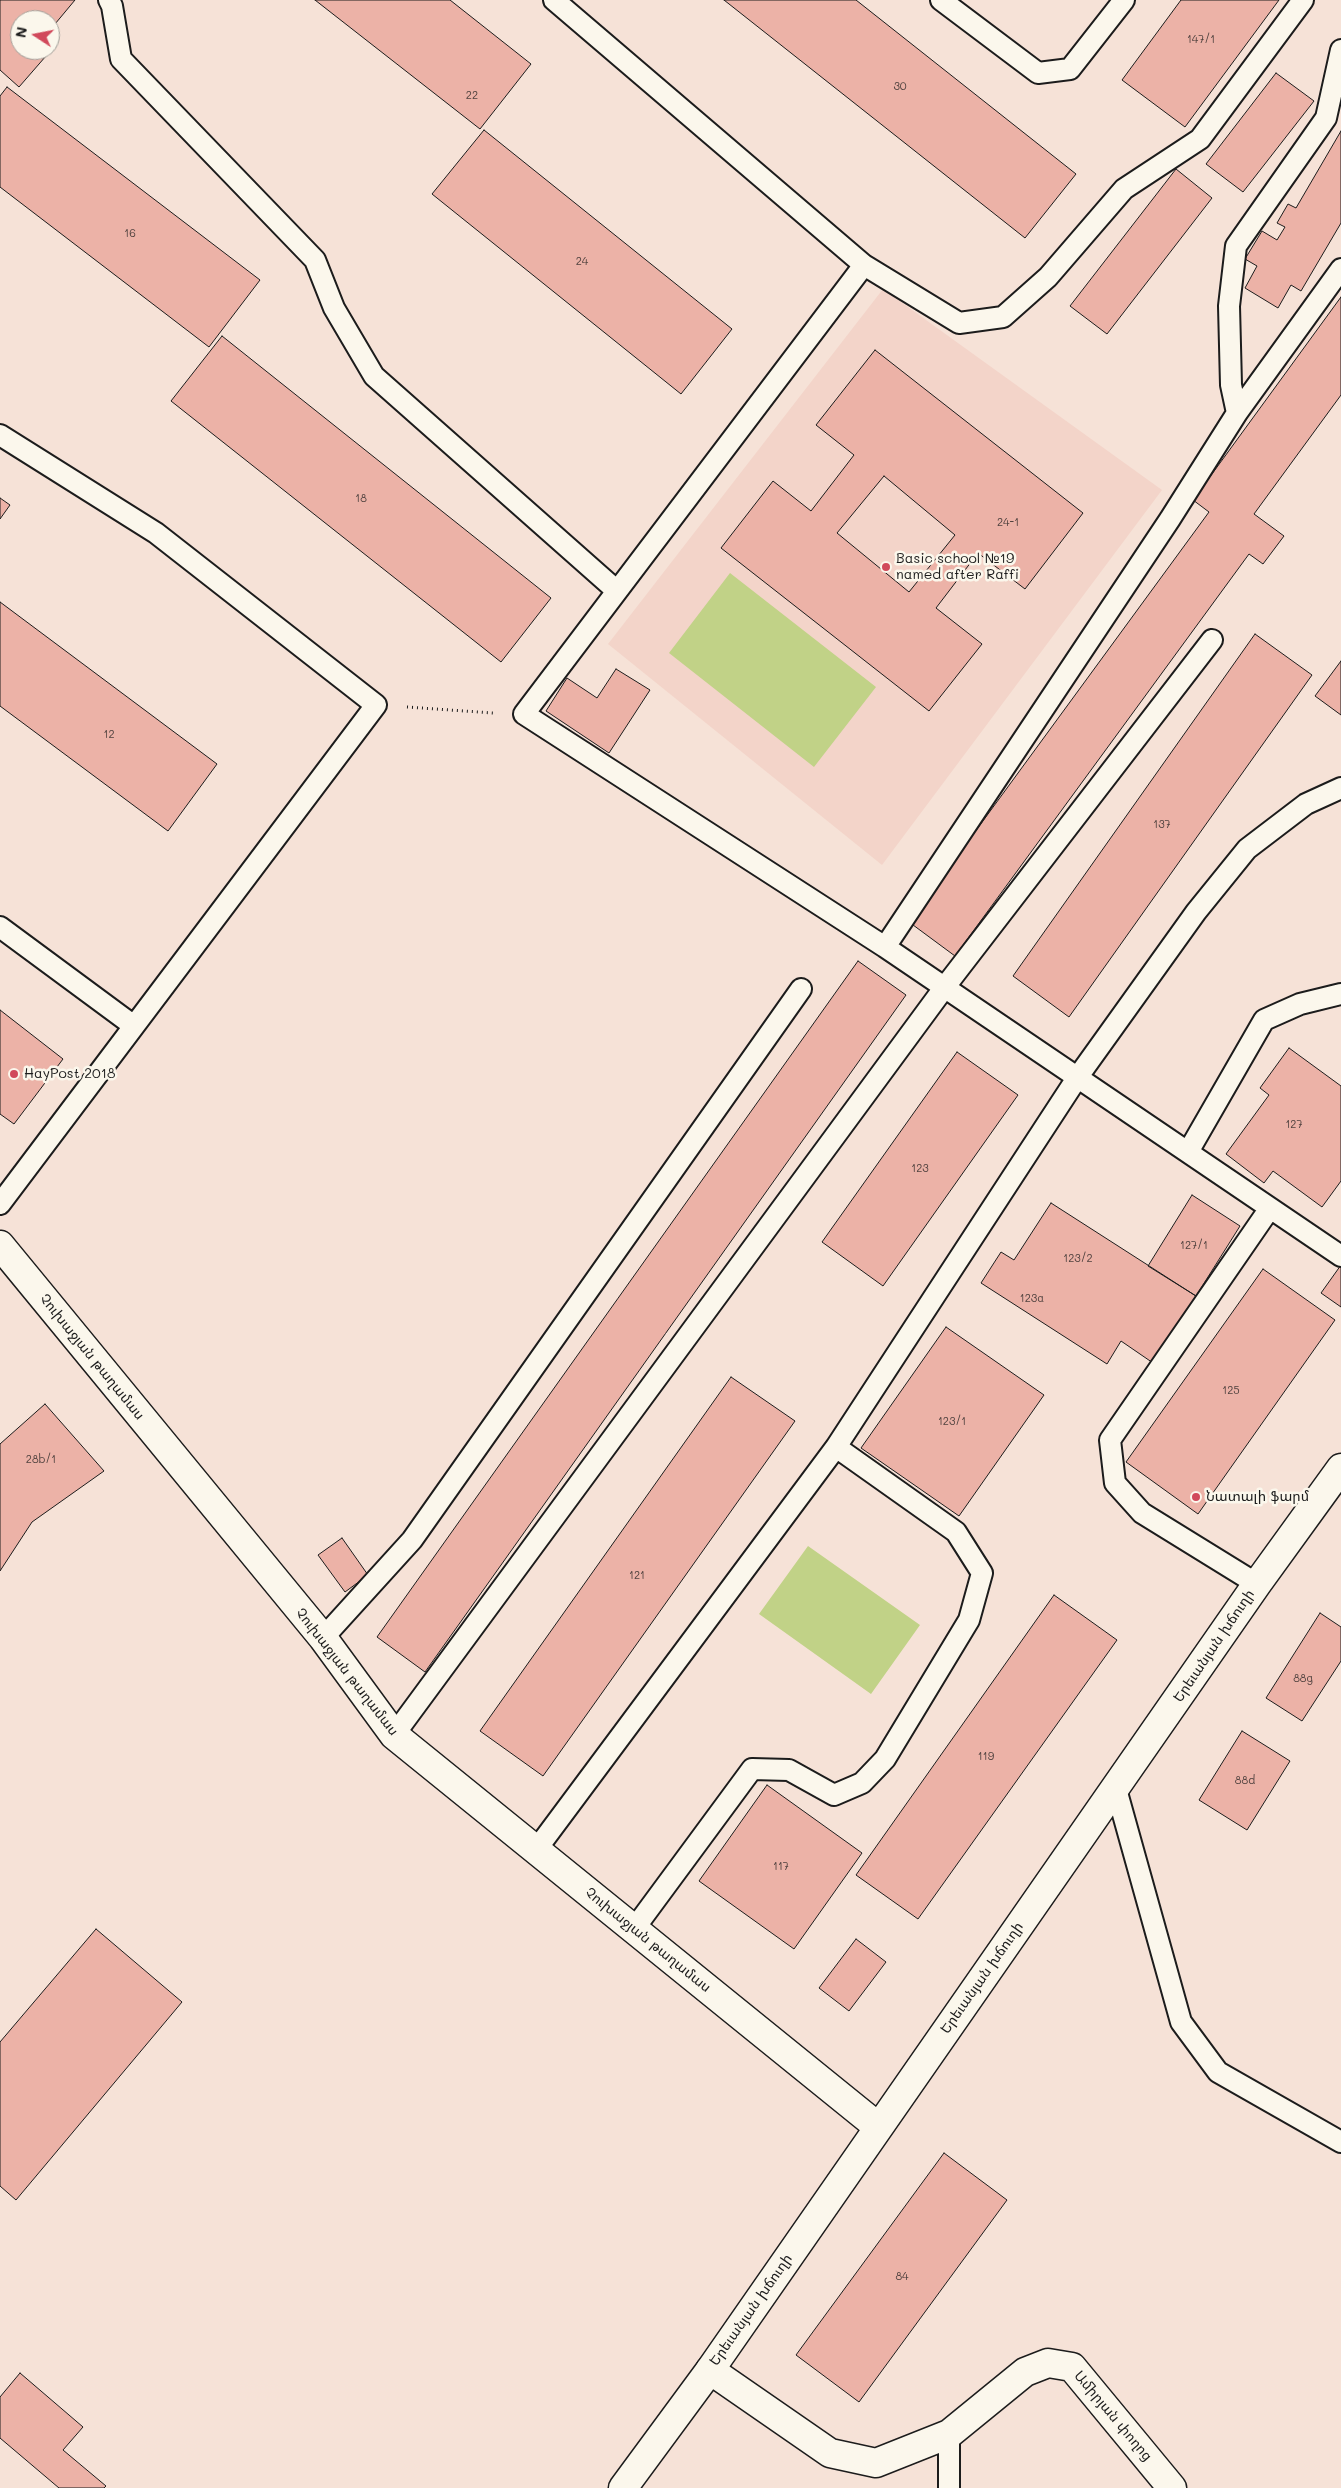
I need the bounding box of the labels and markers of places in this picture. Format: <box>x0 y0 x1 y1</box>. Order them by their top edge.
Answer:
place label: Basic school №19 named after Raffi <box>896 551 1019 584</box>
marker: Basic school №19 named after Raffi <box>880 561 892 573</box>
place label: HayPost 2018 <box>24 1066 115 1082</box>
marker: HayPost 2018 <box>8 1068 20 1080</box>
place label: Նատալի ֆարմ <box>1206 1489 1309 1505</box>
marker: Նատալի ֆարմ <box>1190 1491 1202 1503</box>

